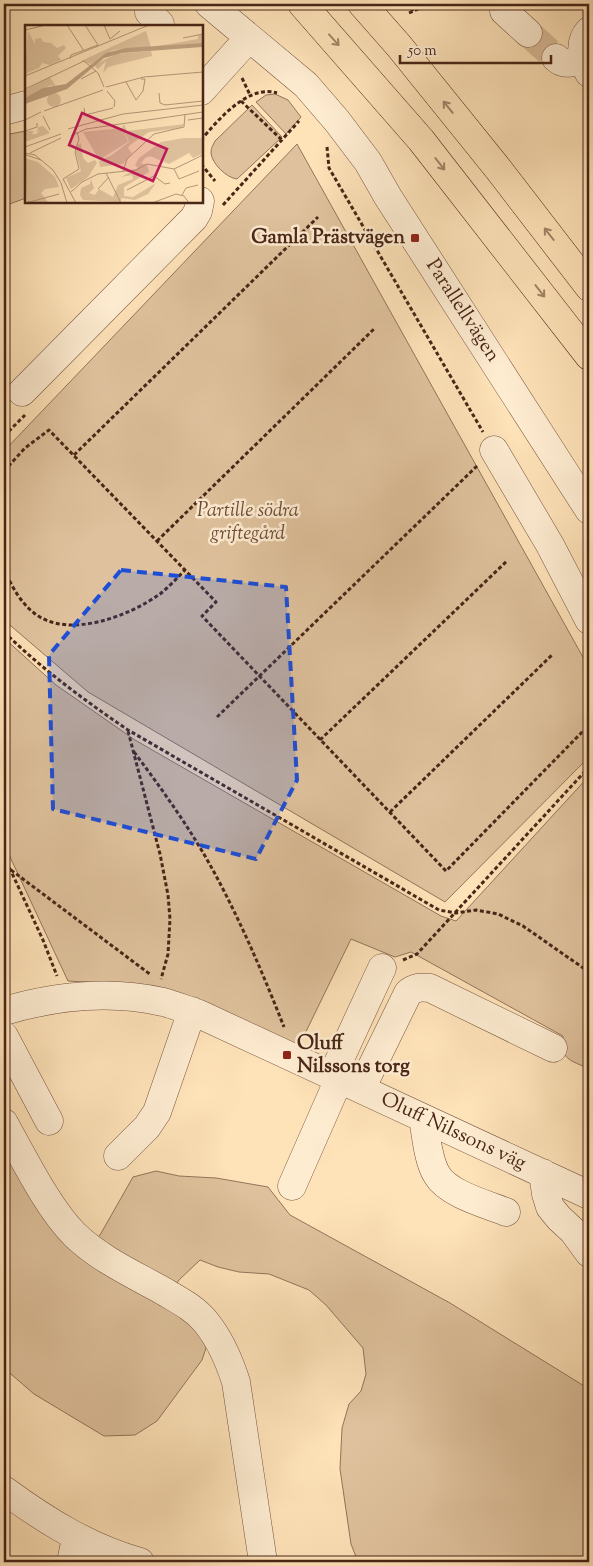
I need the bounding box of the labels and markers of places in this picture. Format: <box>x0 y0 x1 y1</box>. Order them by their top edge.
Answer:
place label: Gamla Prästvägen <box>251 224 405 253</box>
marker: Gamla Prästvägen <box>409 232 421 244</box>
place label: Oluff Nilssons torg <box>297 1030 410 1082</box>
marker: Oluff Nilssons torg <box>281 1049 293 1061</box>

